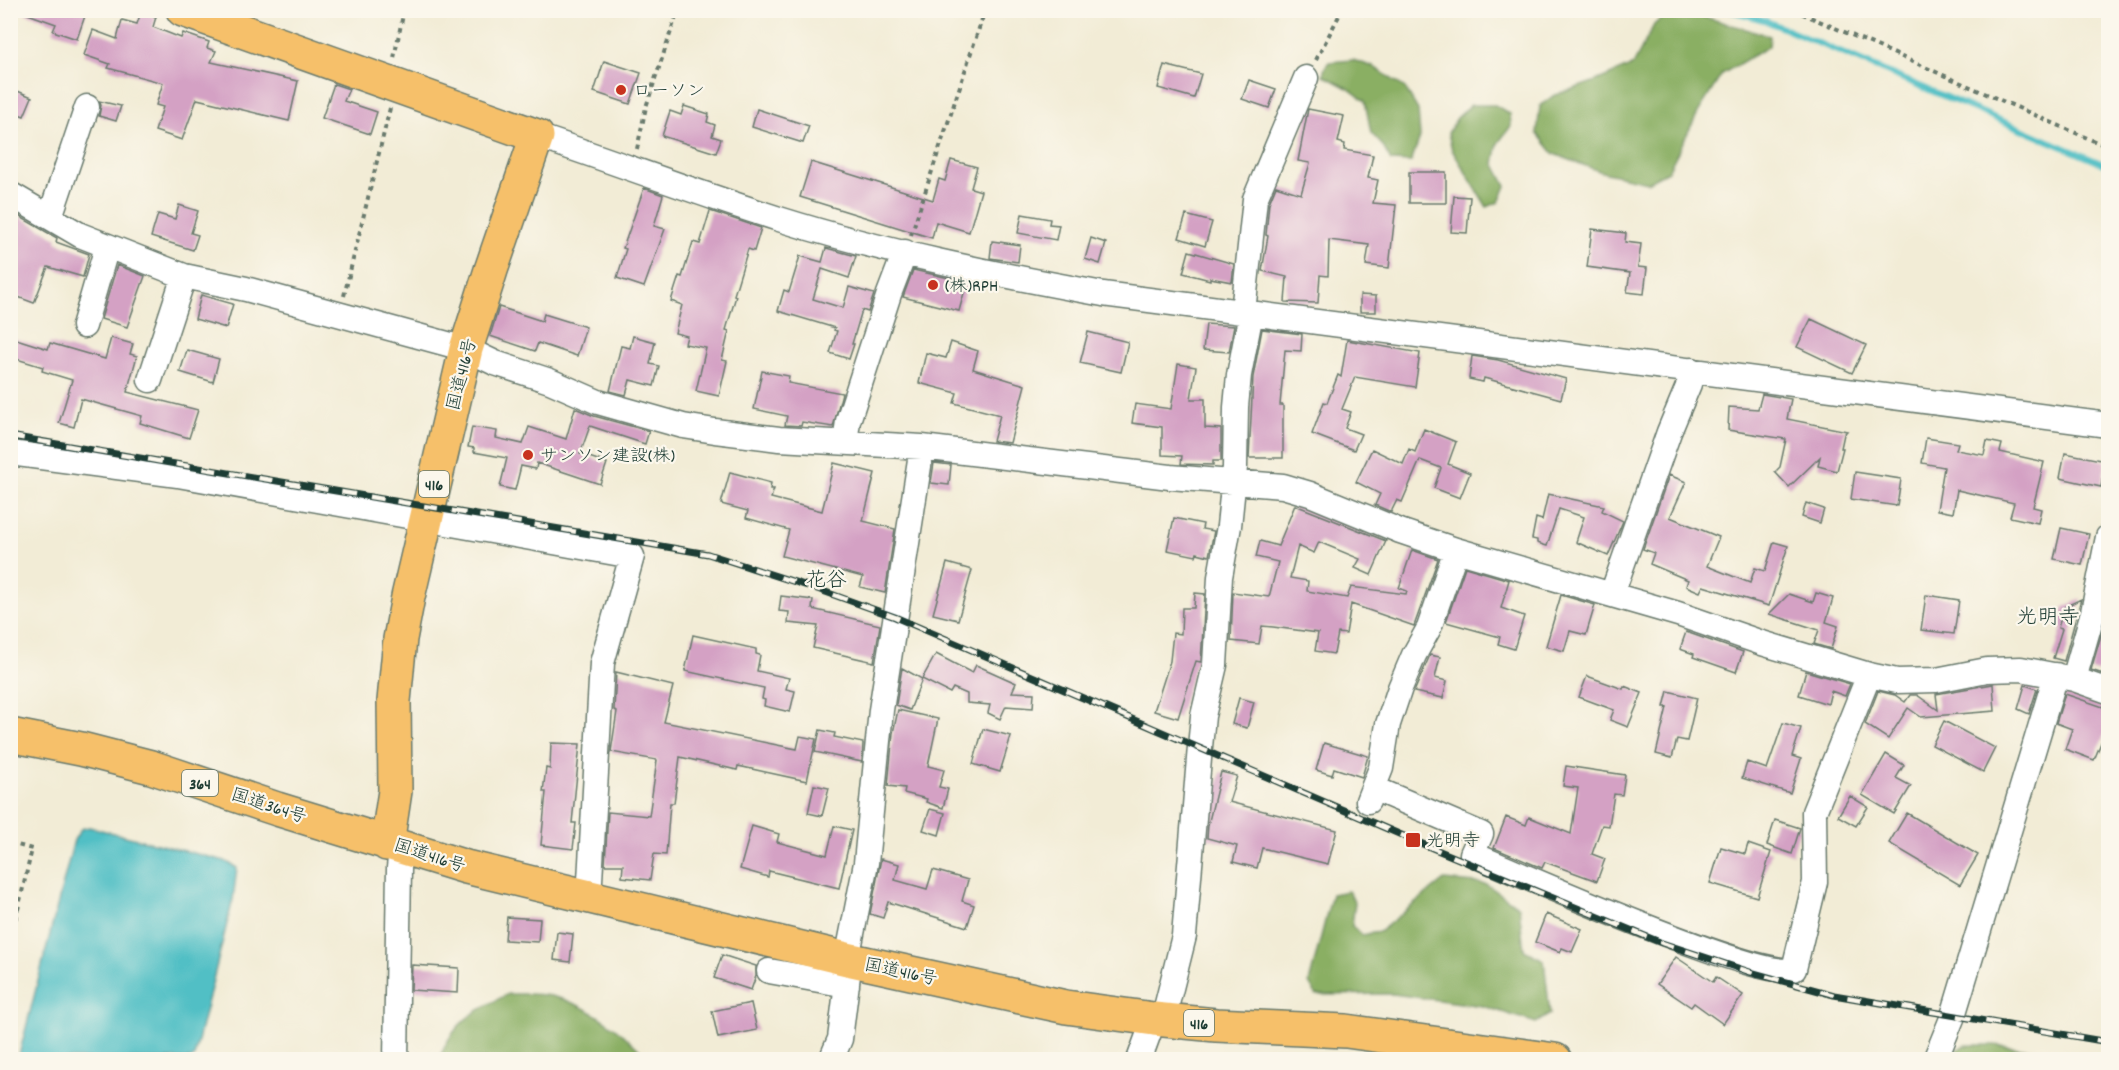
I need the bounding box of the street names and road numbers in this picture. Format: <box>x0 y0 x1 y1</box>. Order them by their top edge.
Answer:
street label: 国道416号 <box>442 336 485 414</box>
road number: 416 <box>419 471 449 497</box>
road number: 364 <box>182 770 218 796</box>
street label: 国道364号 <box>227 783 309 831</box>
street label: 国道416号 <box>390 834 468 881</box>
street label: 国道416号 <box>862 954 939 993</box>
road number: 416 <box>1184 1010 1214 1036</box>

